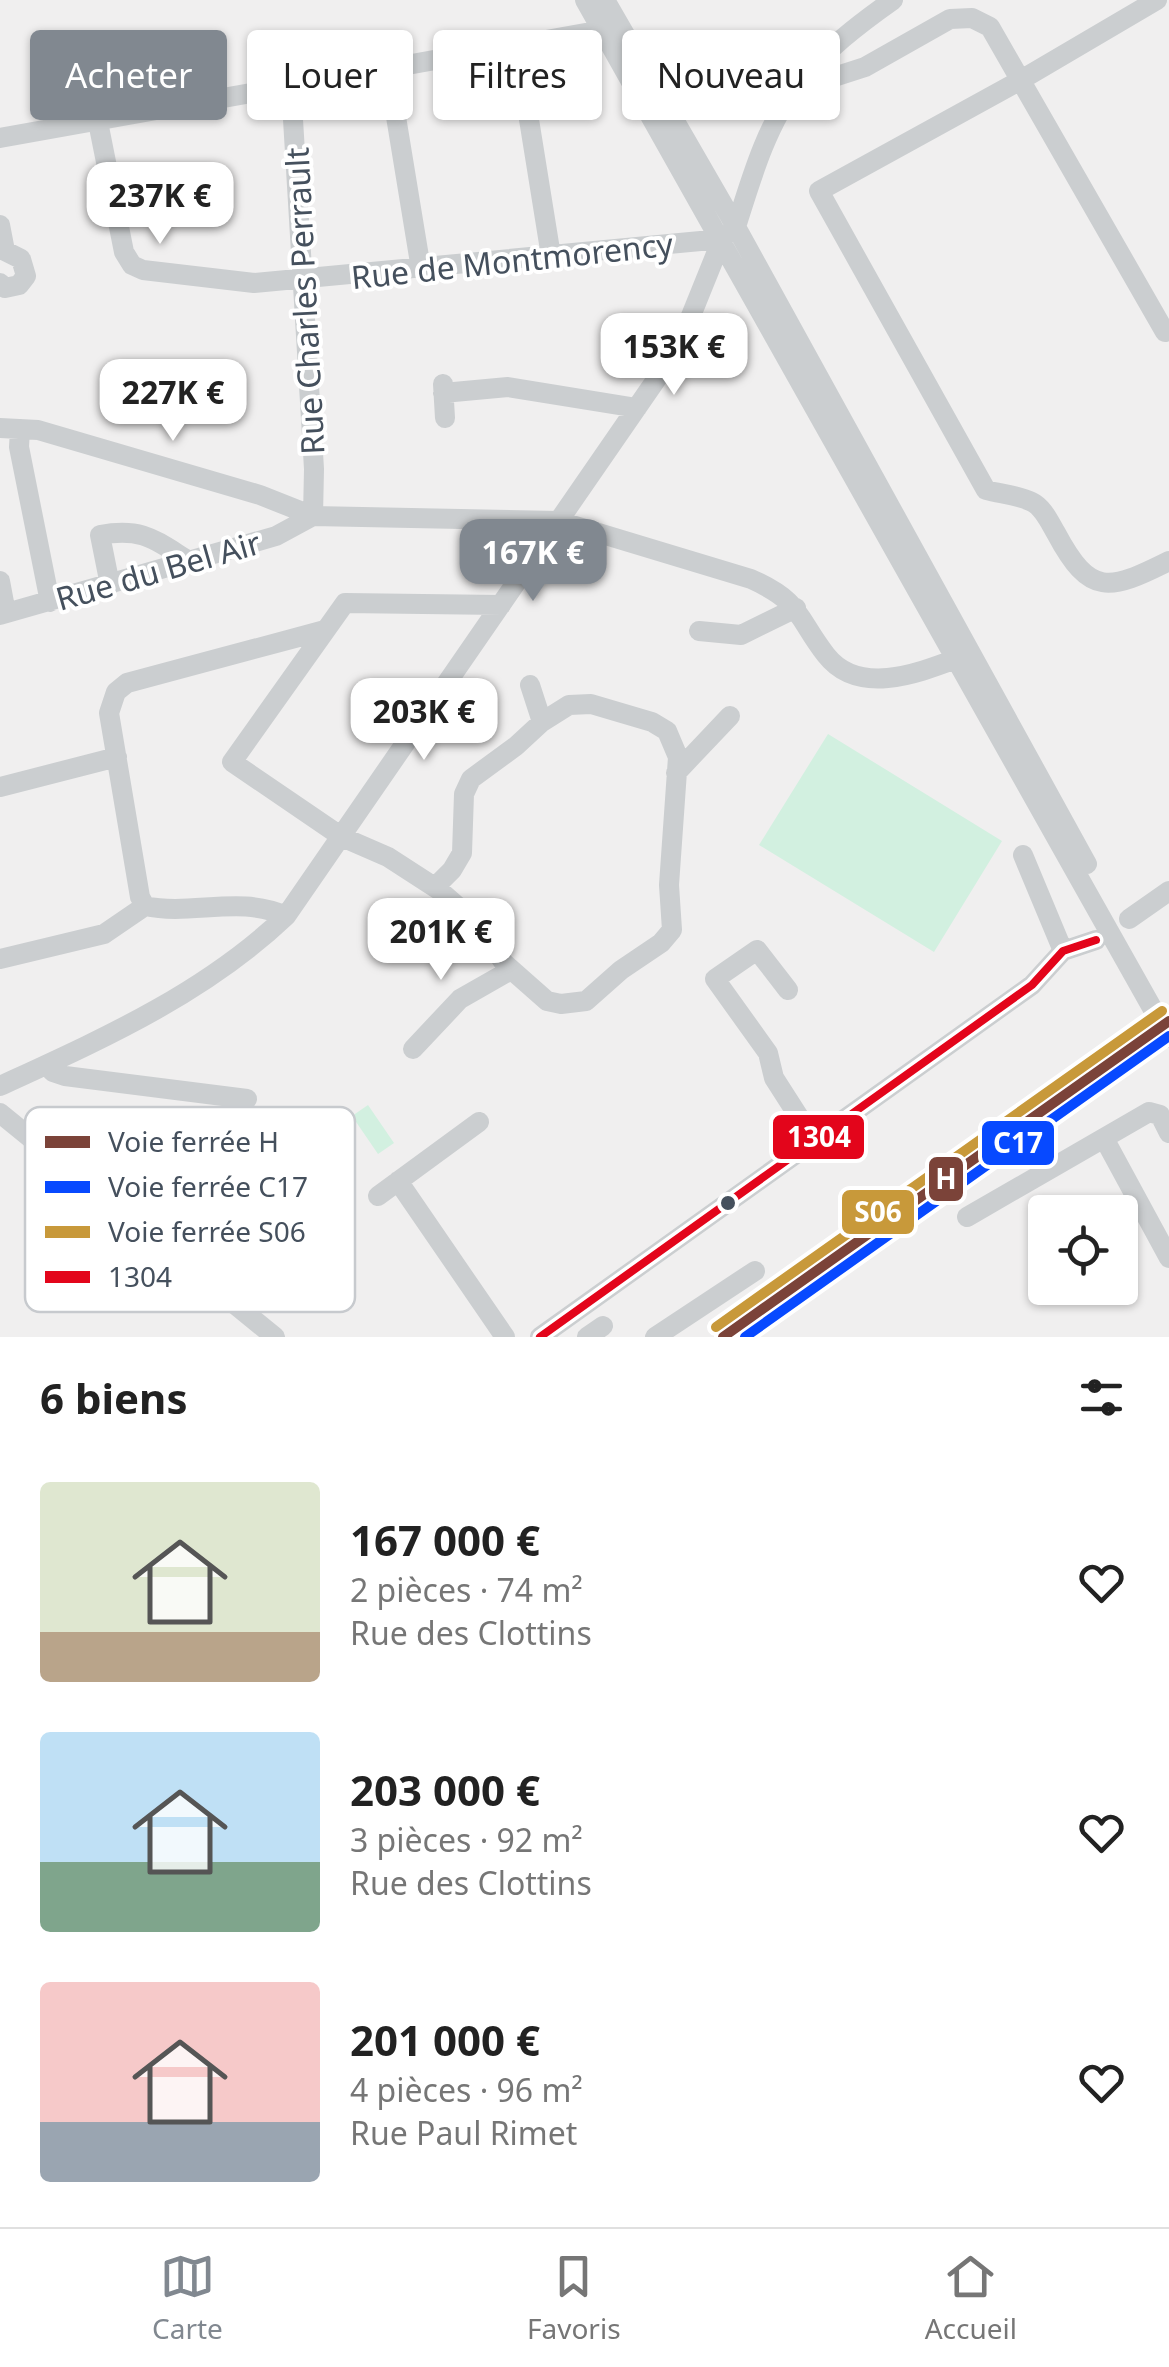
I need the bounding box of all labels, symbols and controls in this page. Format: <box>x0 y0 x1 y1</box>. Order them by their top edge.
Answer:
chip: Acheter <box>30 30 227 120</box>
chip: Louer <box>247 30 413 120</box>
chip: Filtres <box>433 30 602 120</box>
chip: Nouveau <box>622 30 840 120</box>
street label: Rue Charles Perrault <box>274 146 334 456</box>
pin: 237K € <box>79 162 241 247</box>
text: 237K € <box>109 173 211 216</box>
street label: Rue de Montmorency <box>349 222 676 298</box>
pin: 153K € <box>593 313 755 398</box>
text: 153K € <box>623 324 725 367</box>
pin: 227K € <box>92 359 254 444</box>
text: 227K € <box>122 370 224 413</box>
pin: 167K € <box>452 519 614 604</box>
street label: Rue du Bel Air <box>51 520 265 620</box>
text: 167K € <box>482 530 584 573</box>
pin: 203K € <box>343 678 505 763</box>
text: 203K € <box>373 689 475 732</box>
pin: 201K € <box>360 898 522 983</box>
text: 201K € <box>390 909 492 952</box>
legend <box>25 1107 355 1312</box>
line badge: 1304 <box>771 1113 866 1161</box>
text: 1304 <box>787 1117 851 1155</box>
line badge: C17 <box>980 1119 1056 1167</box>
text: Voie ferrée H <box>108 1122 279 1160</box>
text: C17 <box>993 1123 1043 1161</box>
line badge: H <box>927 1155 965 1203</box>
text: H <box>935 1159 957 1197</box>
text: Voie ferrée C17 <box>108 1167 308 1205</box>
line badge: S06 <box>840 1188 916 1236</box>
text: S06 <box>854 1192 902 1230</box>
unlabelled marker <box>718 1193 738 1213</box>
map controls <box>1028 1195 1138 1305</box>
button: locate <box>1028 1195 1138 1305</box>
text: Voie ferrée S06 <box>108 1212 306 1250</box>
text: 1304 <box>108 1257 172 1295</box>
text: 6 biens <box>40 1369 188 1426</box>
icon: filters <box>1074 1370 1129 1425</box>
text: 167 000 € <box>350 1511 540 1568</box>
icon: home <box>120 1522 240 1642</box>
icon: heart <box>1074 1555 1129 1610</box>
text: 2 pièces · 74 m² <box>350 1568 583 1611</box>
text: Rue des Clottins <box>350 1611 592 1654</box>
text: 203 000 € <box>350 1761 540 1818</box>
icon: home <box>120 1772 240 1892</box>
icon: heart <box>1074 1805 1129 1860</box>
text: 3 pièces · 92 m² <box>350 1818 583 1861</box>
text: Rue des Clottins <box>350 1861 592 1904</box>
text: 201 000 € <box>350 2011 540 2068</box>
icon: home <box>120 2022 240 2142</box>
icon: heart <box>1074 2055 1129 2110</box>
text: 4 pièces · 96 m² <box>350 2068 583 2111</box>
text: Rue Paul Rimet <box>350 2111 577 2154</box>
tab: Carte <box>152 2249 223 2347</box>
tab: Favoris <box>527 2249 621 2347</box>
tab: Accueil <box>925 2249 1017 2347</box>

